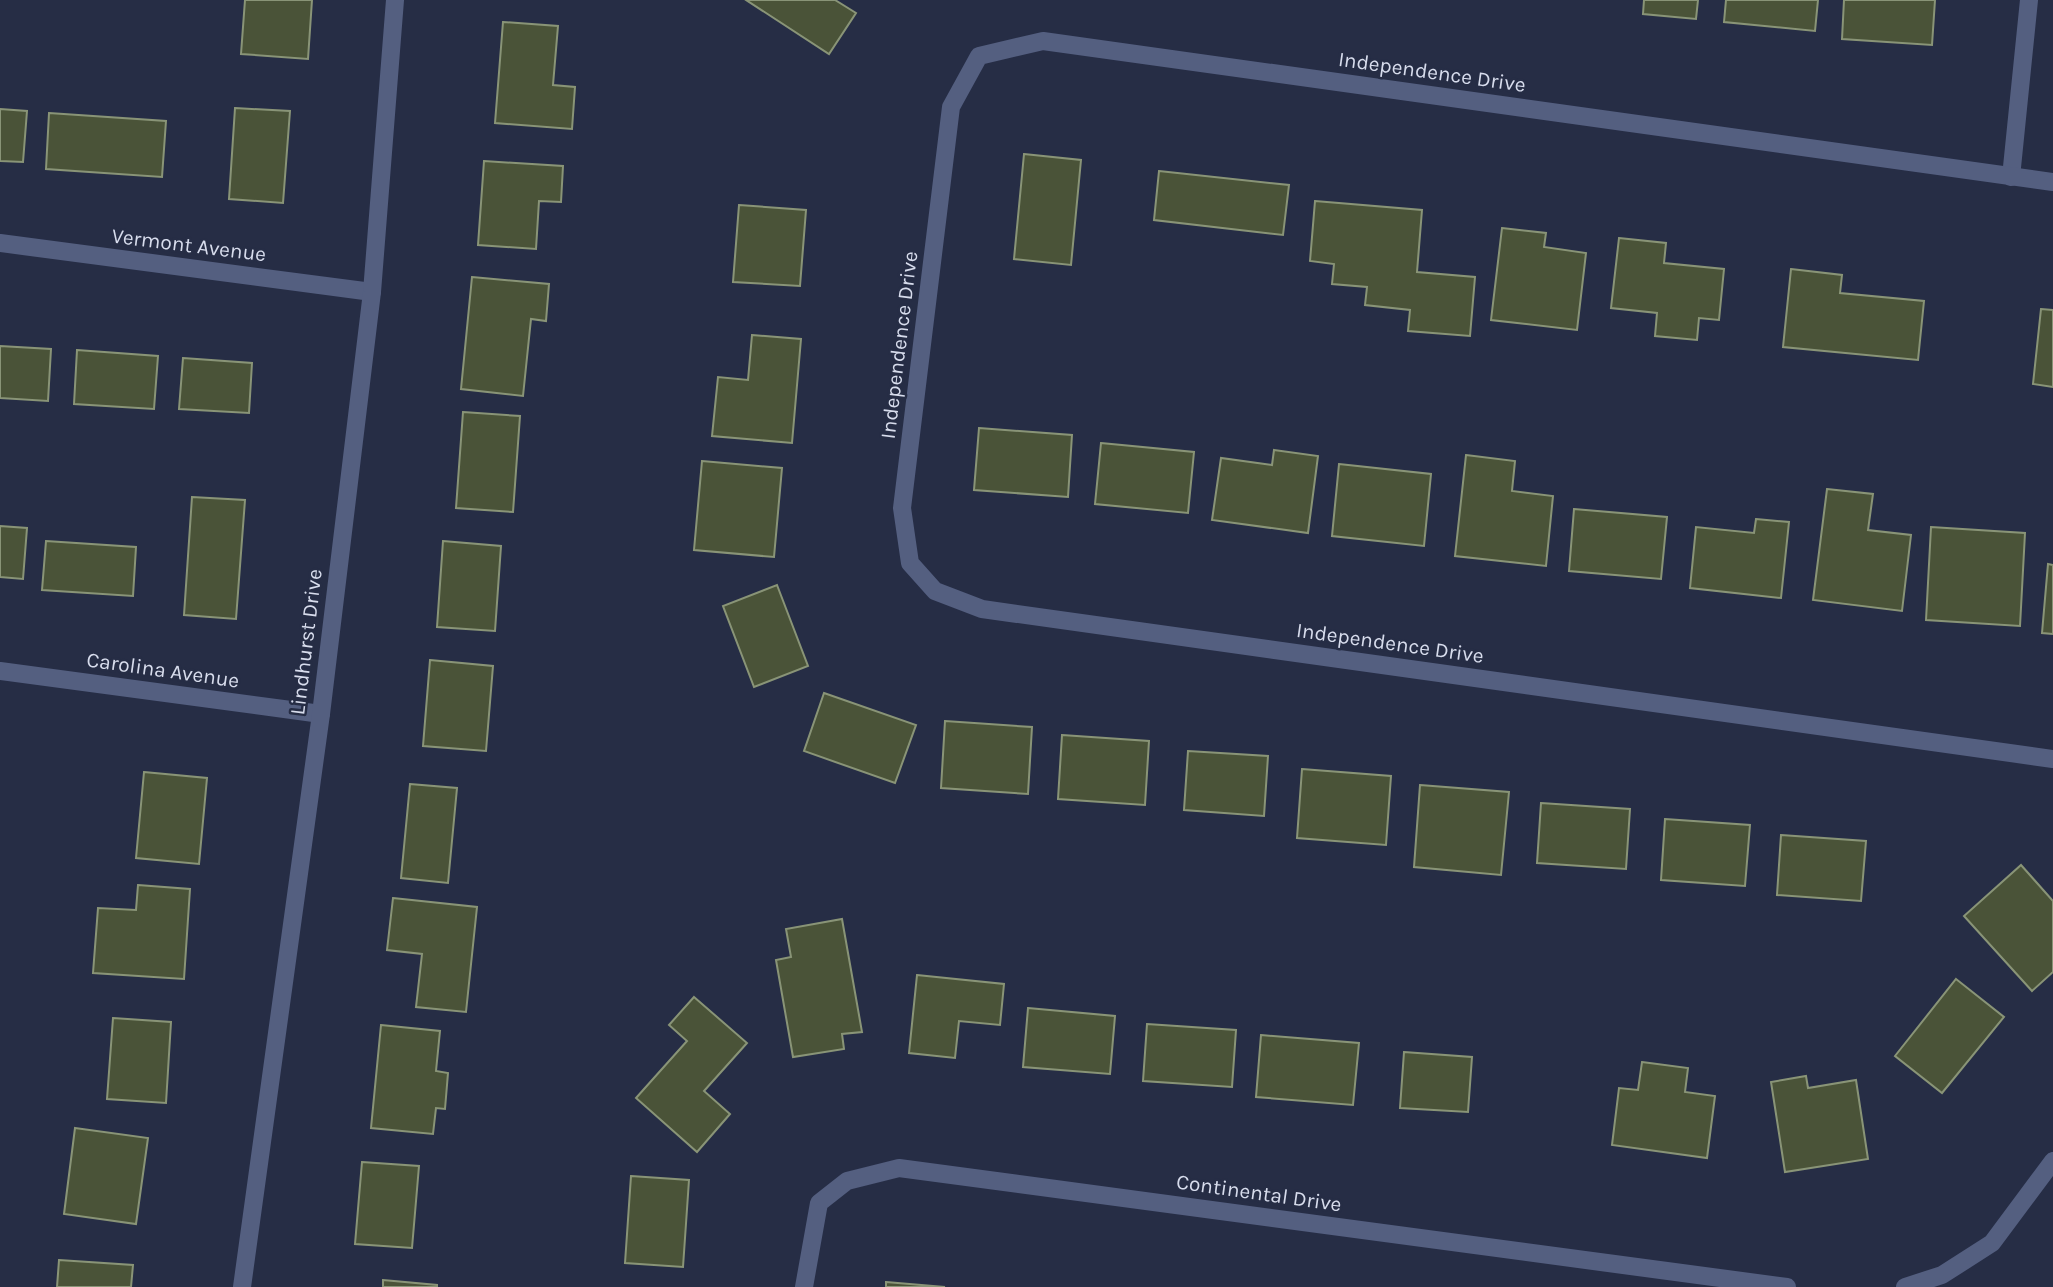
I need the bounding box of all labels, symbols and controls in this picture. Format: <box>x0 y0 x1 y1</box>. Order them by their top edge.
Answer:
street label: Independence Drive <box>1337 47 1527 97</box>
street label: Vermont Avenue <box>110 224 268 266</box>
street label: Independence Drive <box>876 250 922 440</box>
street label: Lindhurst Drive <box>285 568 327 716</box>
street label: Independence Drive <box>1295 618 1485 668</box>
street label: Carolina Avenue <box>85 647 241 693</box>
street label: Continental Drive <box>1175 1170 1343 1216</box>

